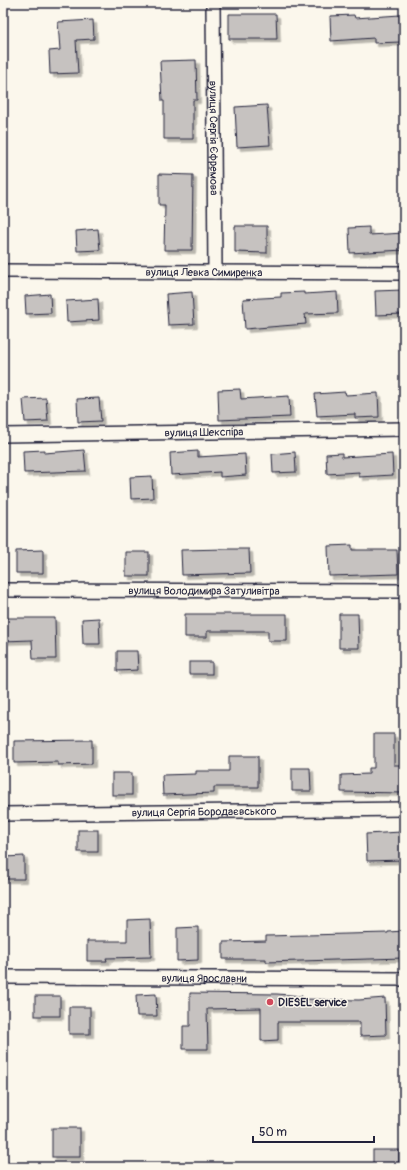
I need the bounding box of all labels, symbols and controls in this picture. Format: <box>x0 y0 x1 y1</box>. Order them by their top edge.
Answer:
street label: вулиця Сергія Єфремова <box>207 81 221 195</box>
street label: вулиця Левка Симиренка <box>146 265 262 279</box>
street label: вулиця Шекспіра <box>164 425 244 439</box>
street label: вулиця Володимира Затуливітра <box>128 584 280 597</box>
street label: вулиця Сергія Бородаєвського <box>132 804 276 819</box>
street label: вулиця Ярославни <box>161 971 247 985</box>
place label: DIESEL service <box>278 996 347 1009</box>
marker: DIESEL service <box>265 997 275 1007</box>
scale bar <box>253 1118 374 1144</box>
text: 50 m <box>259 1125 287 1140</box>

